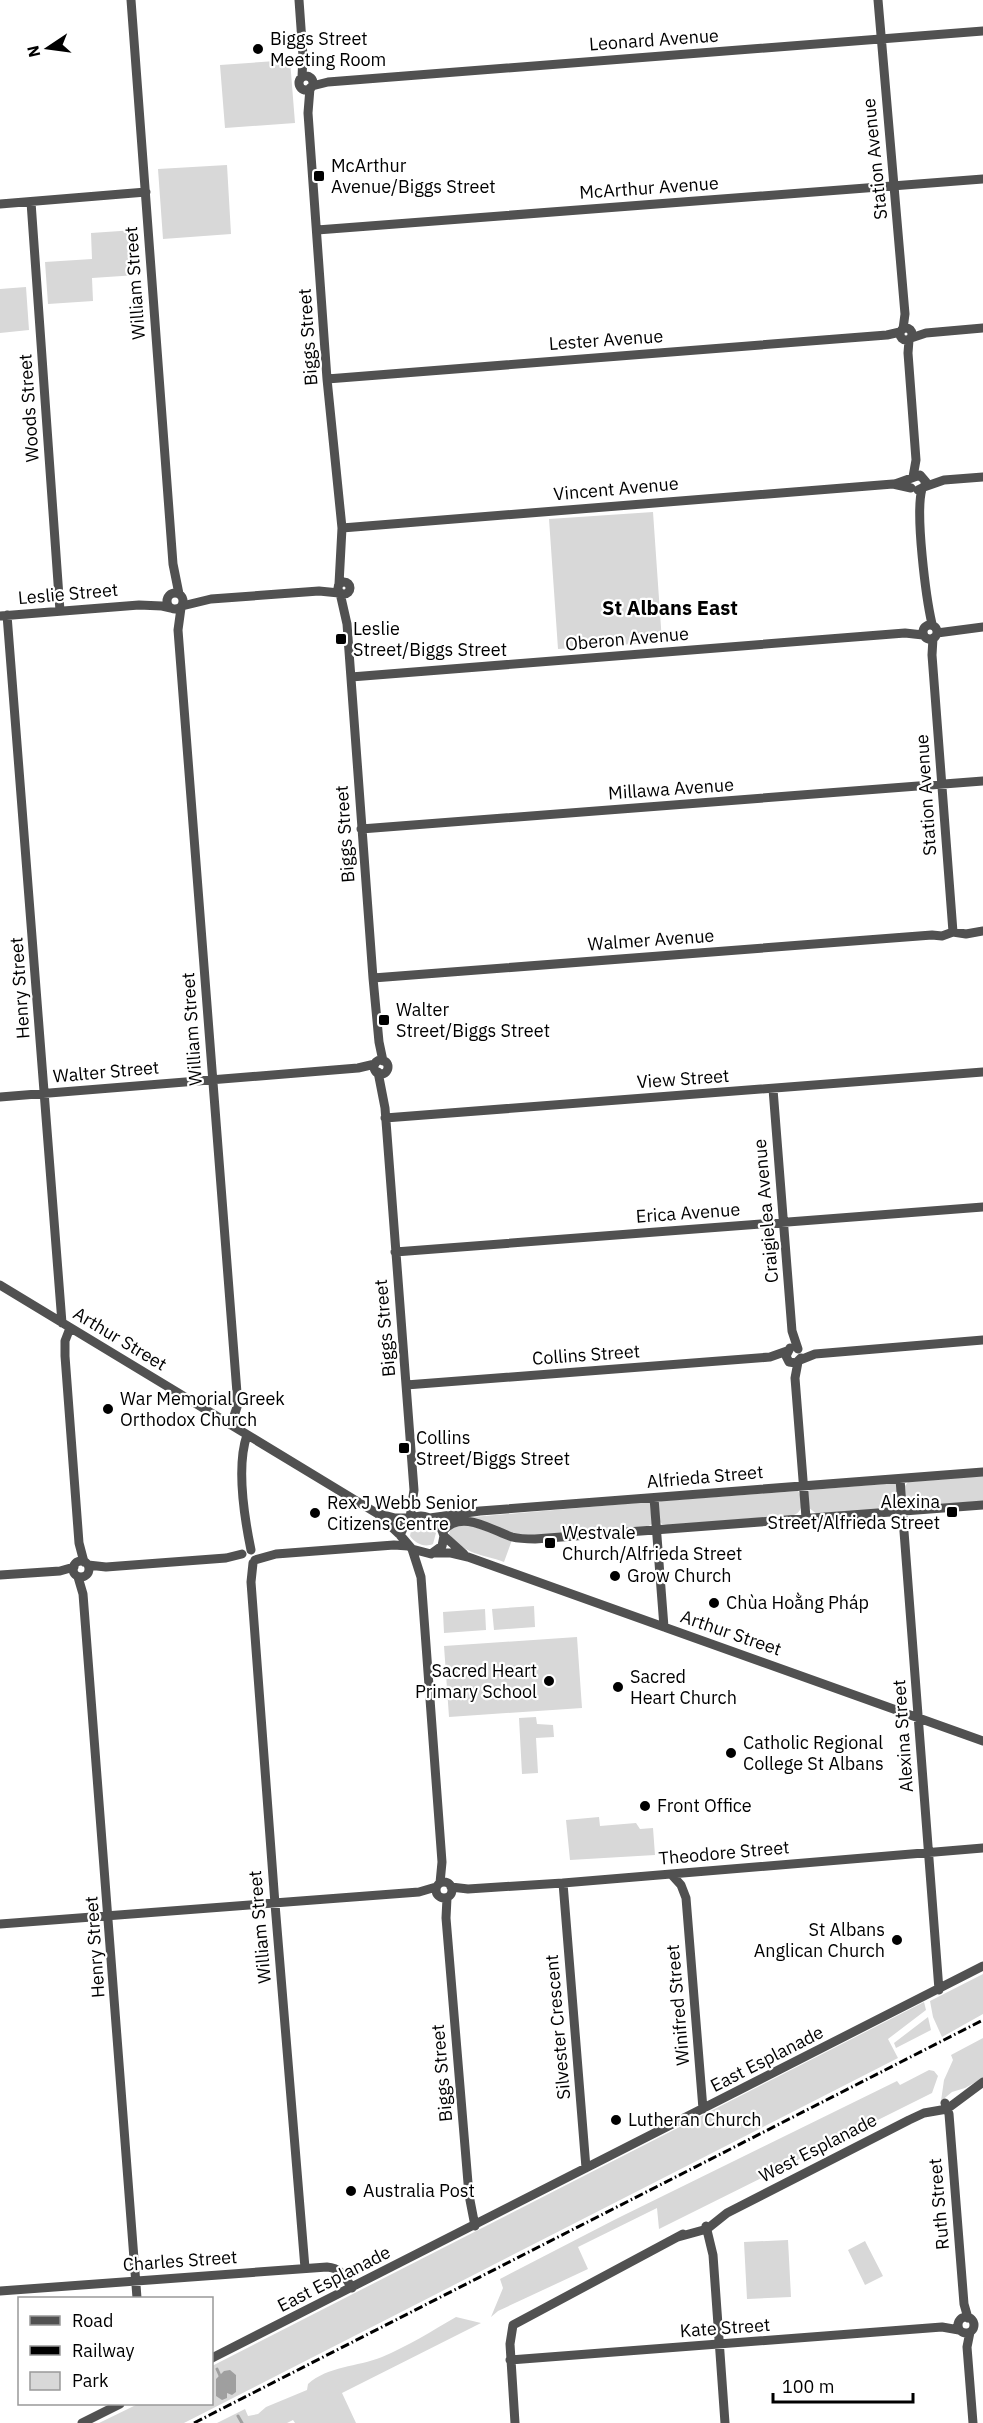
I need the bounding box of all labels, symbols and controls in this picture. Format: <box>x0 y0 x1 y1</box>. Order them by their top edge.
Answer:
north arrow <box>18 18 78 78</box>
street label: Leonard Avenue <box>588 23 720 56</box>
place label: Biggs Street Meeting Room <box>270 27 386 71</box>
marker: Biggs Street Meeting Room <box>251 42 265 56</box>
text: N <box>22 43 44 59</box>
street label: Station Avenue <box>857 97 892 221</box>
place label: McArthur Avenue/Biggs Street <box>331 154 496 198</box>
marker: McArthur Avenue/Biggs Street <box>312 169 326 183</box>
street label: McArthur Avenue <box>578 171 720 204</box>
street label: William Street <box>119 226 150 341</box>
street label: Biggs Street <box>293 288 322 387</box>
street label: Lester Avenue <box>548 324 664 355</box>
street label: Woods Street <box>13 353 44 463</box>
street label: Vincent Avenue <box>552 472 680 505</box>
street label: Leslie Street <box>17 578 119 609</box>
district label: St Albans East <box>602 594 738 621</box>
place label: Leslie Street/Biggs Street <box>353 617 507 661</box>
street label: Oberon Avenue <box>564 622 690 655</box>
marker: Leslie Street/Biggs Street <box>334 632 348 646</box>
street label: Station Avenue <box>910 733 941 857</box>
street label: Millawa Avenue <box>607 773 735 804</box>
street label: Biggs Street <box>330 785 359 884</box>
street label: Walmer Avenue <box>587 924 715 955</box>
street label: Henry Street <box>4 936 35 1040</box>
street label: William Street <box>176 972 207 1087</box>
place label: Walter Street/Biggs Street <box>396 998 550 1042</box>
marker: Walter Street/Biggs Street <box>377 1013 391 1027</box>
street label: Walter Street <box>52 1055 160 1088</box>
street label: View Street <box>636 1064 730 1093</box>
street label: Craigielea Avenue <box>748 1138 783 1284</box>
street label: Erica Avenue <box>635 1197 741 1228</box>
street label: Biggs Street <box>369 1278 400 1378</box>
street label: Arthur Street <box>69 1302 171 1376</box>
street label: Collins Street <box>531 1339 641 1370</box>
place label: War Memorial Greek Orthodox Church <box>120 1387 285 1431</box>
marker: War Memorial Greek Orthodox Church <box>101 1402 115 1416</box>
place label: Collins Street/Biggs Street <box>416 1426 570 1470</box>
marker: Collins Street/Biggs Street <box>397 1441 411 1455</box>
street label: Alfrieda Street <box>646 1460 764 1493</box>
place label: Alexina Street/Alfrieda Street <box>768 1490 940 1534</box>
place label: Rex J Webb Senior Citizens Centre <box>327 1491 478 1535</box>
marker: Alexina Street/Alfrieda Street <box>945 1505 959 1519</box>
marker: Rex J Webb Senior Citizens Centre <box>308 1506 322 1520</box>
place label: Westvale Church/Alfrieda Street <box>562 1521 742 1565</box>
marker: Westvale Church/Alfrieda Street <box>543 1536 557 1550</box>
place label: Grow Church <box>627 1564 732 1587</box>
marker: Grow Church <box>608 1569 622 1583</box>
place label: Chùa Hoằng Pháp <box>726 1591 869 1614</box>
marker: Chùa Hoằng Pháp <box>707 1596 721 1610</box>
street label: Arthur Street <box>678 1605 785 1661</box>
place label: Sacred Heart Primary School <box>415 1659 537 1703</box>
place label: Sacred Heart Church <box>630 1665 737 1709</box>
marker: Sacred Heart Primary School <box>542 1674 556 1688</box>
street label: Alexina Street <box>887 1679 918 1793</box>
marker: Sacred Heart Church <box>611 1680 625 1694</box>
place label: Catholic Regional College St Albans <box>743 1731 884 1775</box>
marker: Catholic Regional College St Albans <box>724 1746 738 1760</box>
place label: Front Office <box>657 1794 752 1817</box>
marker: Front Office <box>638 1799 652 1813</box>
street label: Theodore Street <box>658 1835 790 1870</box>
street label: William Street <box>243 1869 276 1985</box>
street label: Henry Street <box>79 1895 110 1999</box>
place label: St Albans Anglican Church <box>754 1918 885 1962</box>
marker: St Albans Anglican Church <box>890 1933 904 1947</box>
street label: Winifred Street <box>661 1943 694 2067</box>
street label: Silvester Crescent <box>540 1954 575 2101</box>
street label: East Esplanade <box>706 2020 827 2097</box>
street label: Biggs Street <box>426 2023 457 2123</box>
place label: Lutheran Church <box>628 2108 762 2131</box>
street label: West Esplanade <box>755 2108 881 2187</box>
marker: Lutheran Church <box>609 2113 623 2127</box>
street label: Ruth Street <box>923 2157 954 2251</box>
place label: Australia Post <box>363 2179 475 2202</box>
marker: Australia Post <box>344 2184 358 2198</box>
street label: East Esplanade <box>273 2240 394 2317</box>
street label: Charles Street <box>122 2245 238 2276</box>
legend <box>18 2297 213 2405</box>
text: Road <box>72 2309 113 2332</box>
street label: Kate Street <box>679 2313 771 2342</box>
text: Railway <box>72 2339 134 2362</box>
scale bar <box>773 2366 912 2404</box>
text: Park <box>72 2369 109 2392</box>
text: 100 m <box>782 2375 834 2398</box>

